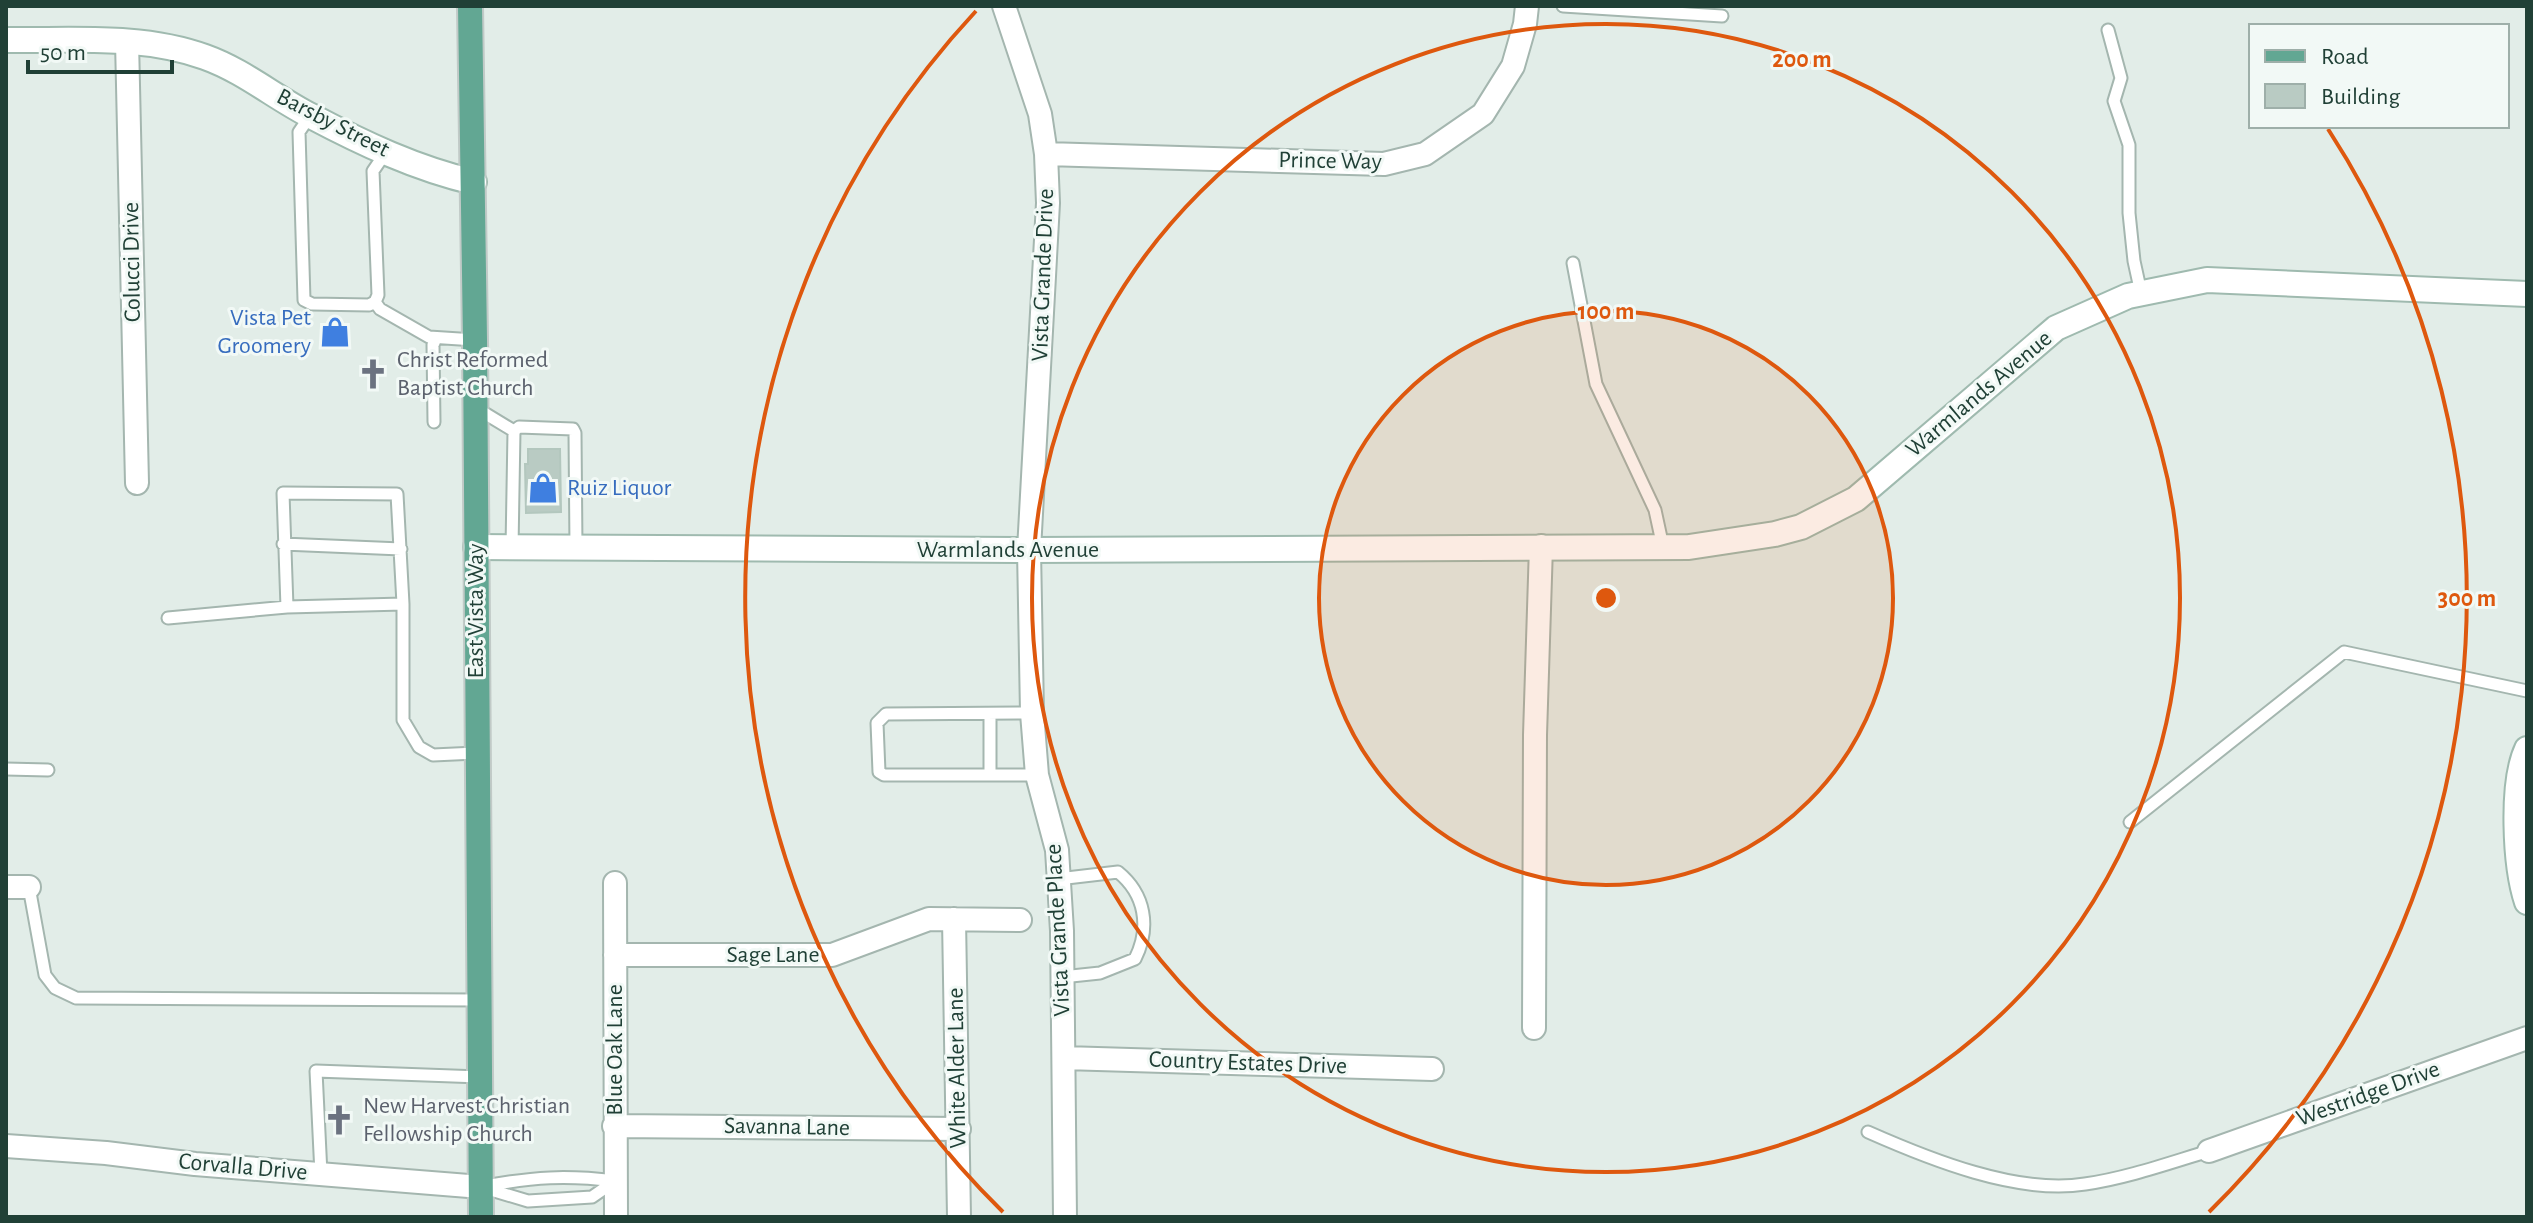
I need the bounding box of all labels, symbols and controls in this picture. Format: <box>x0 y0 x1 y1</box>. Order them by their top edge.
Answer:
scale bar <box>28 24 172 74</box>
legend <box>2249 24 2509 128</box>
text: 50 m <box>40 41 86 65</box>
text: Road <box>2321 45 2369 69</box>
text: 200 m <box>1772 48 1832 72</box>
street label: Barsby Street <box>273 84 394 162</box>
text: Building <box>2321 85 2400 109</box>
street label: Prince Way <box>1278 148 1382 174</box>
street label: Vista Grande Drive <box>1028 188 1058 362</box>
street label: Colucci Drive <box>119 202 145 322</box>
text: 100 m <box>1578 300 1634 324</box>
place label: Vista Pet Groomery <box>217 306 311 358</box>
shop icon: Vista Pet Groomery <box>318 315 352 349</box>
street label: Warmlands Avenue <box>1901 326 2057 462</box>
place label: Christ Reformed Baptist Church <box>397 348 548 400</box>
church icon: Christ Reformed Baptist Church <box>356 357 390 391</box>
shop icon: Ruiz Liquor <box>526 471 560 505</box>
place label: Ruiz Liquor <box>567 476 672 500</box>
street label: Warmlands Avenue <box>917 538 1099 562</box>
street label: East Vista Way <box>464 544 488 678</box>
centre of rings <box>1592 584 1620 612</box>
text: 300 m <box>2438 587 2496 611</box>
street label: Vista Grande Place <box>1041 843 1075 1017</box>
street label: Sage Lane <box>727 943 819 967</box>
street label: Blue Oak Lane <box>603 984 627 1116</box>
street label: White Alder Lane <box>944 987 970 1149</box>
street label: Country Estates Drive <box>1148 1048 1348 1078</box>
street label: Westridge Drive <box>2293 1057 2443 1131</box>
place label: New Harvest Christian Fellowship Church <box>363 1094 570 1146</box>
church icon: New Harvest Christian Fellowship Church <box>322 1103 356 1137</box>
street label: Savanna Lane <box>724 1114 850 1140</box>
street label: Corvalla Drive <box>178 1149 308 1185</box>

